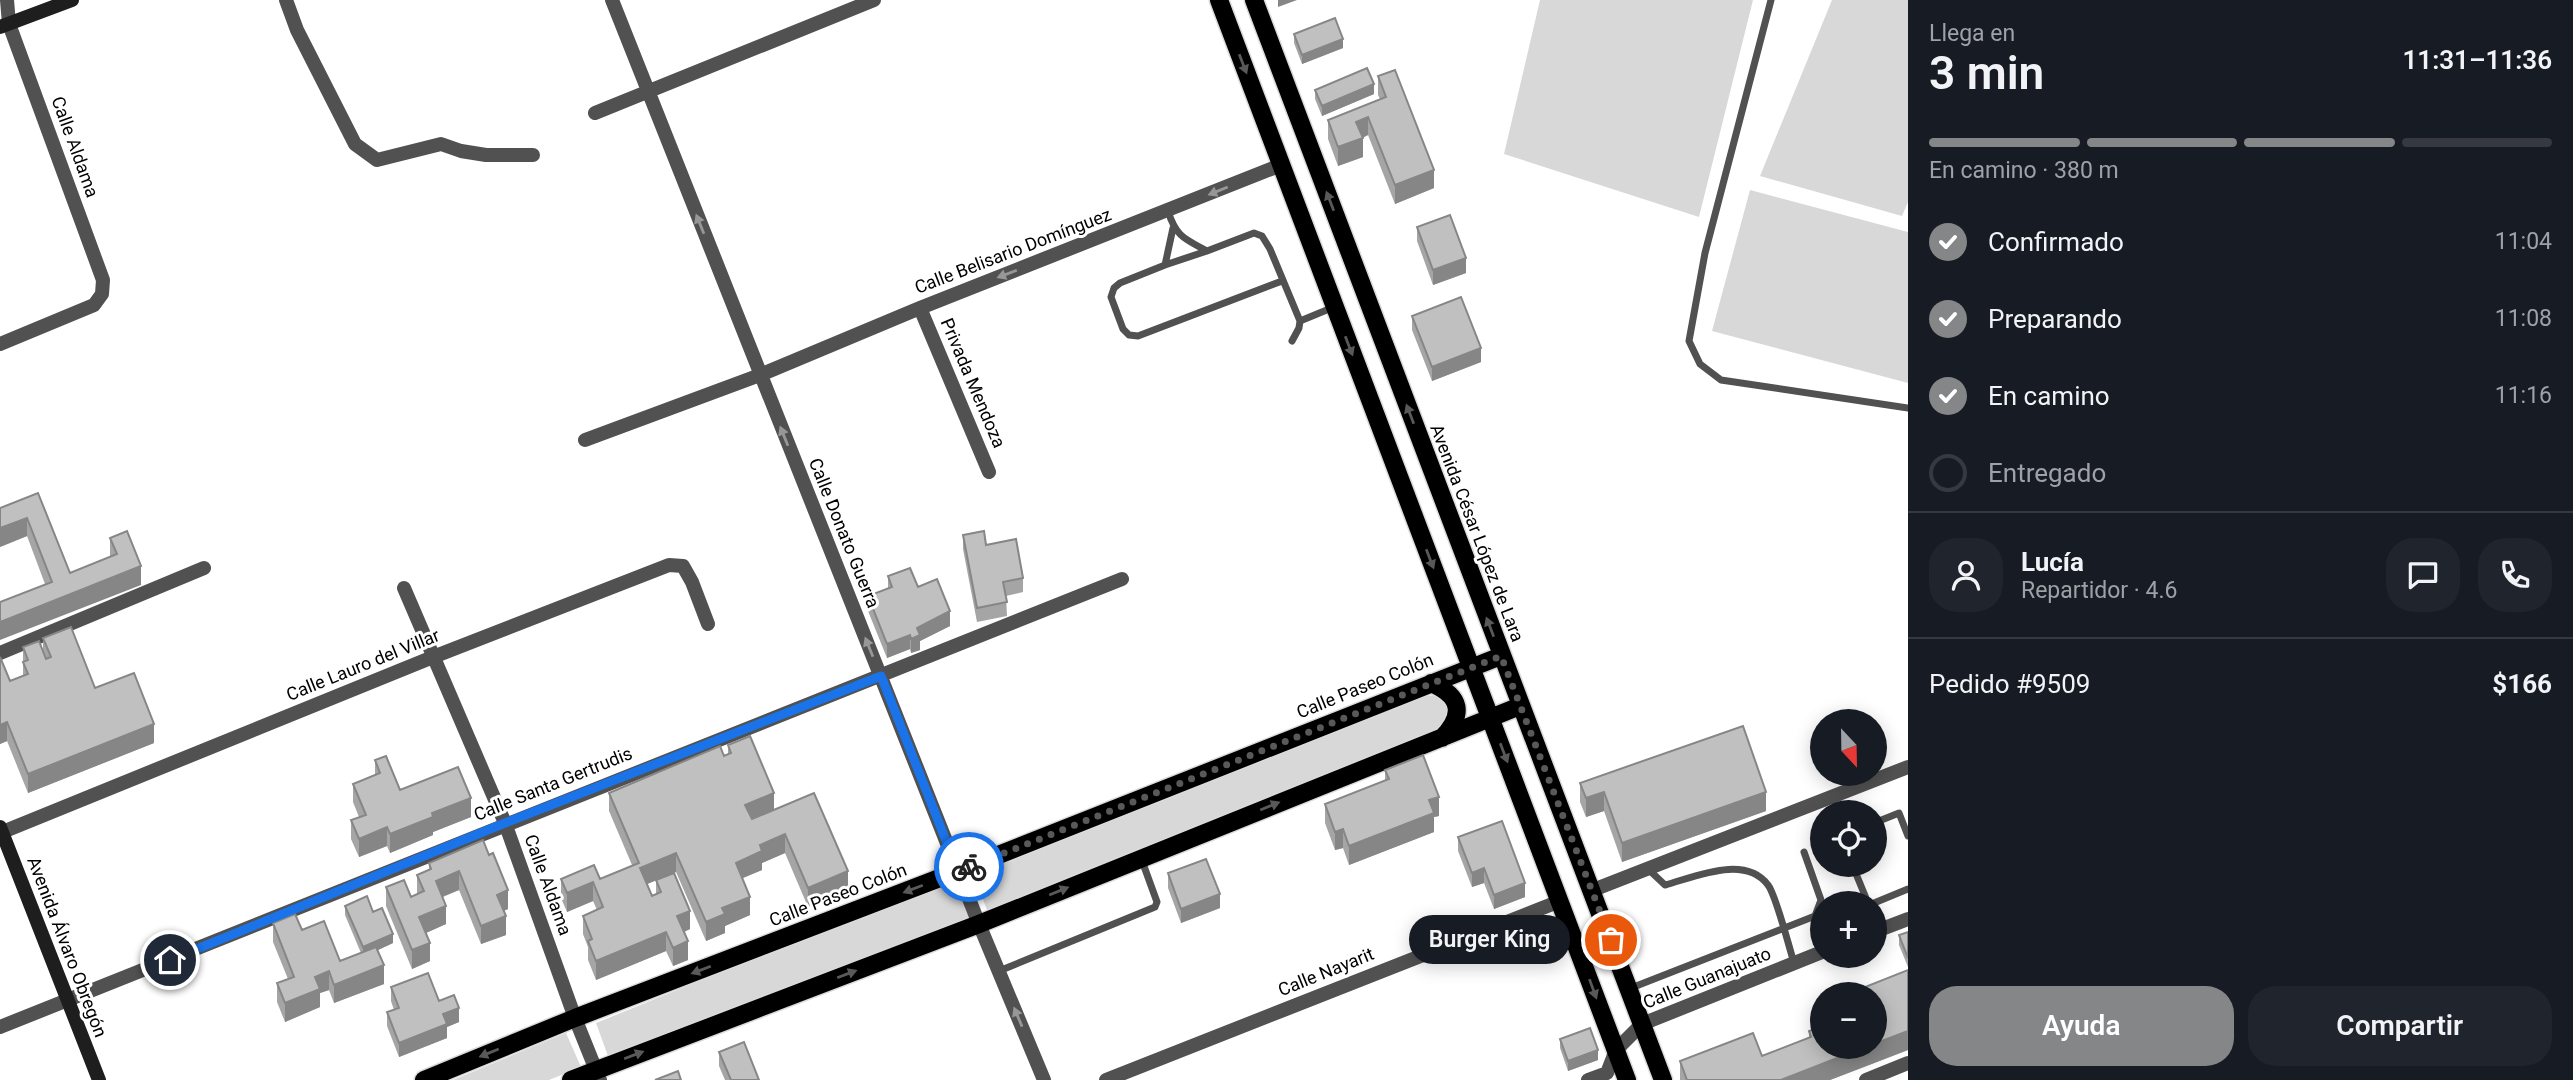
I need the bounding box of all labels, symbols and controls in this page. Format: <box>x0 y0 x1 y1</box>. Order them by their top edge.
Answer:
text: Llega en <box>1929 20 2015 47</box>
text: 11:31–11:36 <box>2402 45 2552 75</box>
text: 3 min <box>1929 46 2044 100</box>
one-way arrow <box>1238 53 1249 74</box>
street label: Calle Aldama <box>47 93 103 200</box>
text: En camino · 380 m <box>1929 157 2119 184</box>
one-way arrow <box>1208 185 1229 196</box>
one-way arrow <box>1324 191 1335 212</box>
street label: Calle Belisario Domínguez <box>912 203 1114 298</box>
one-way arrow <box>694 214 705 235</box>
icon: check <box>1929 223 1967 261</box>
text: Confirmado <box>1988 227 2124 257</box>
text: 11:04 <box>2495 228 2552 255</box>
one-way arrow <box>996 269 1017 280</box>
icon: check <box>1929 300 1967 338</box>
text: Preparando <box>1988 304 2122 334</box>
text: 11:08 <box>2495 305 2552 332</box>
street label: Privada Mendoza <box>937 315 1010 451</box>
one-way arrow <box>1344 335 1355 356</box>
icon: check <box>1929 377 1967 415</box>
text: En camino <box>1988 381 2110 411</box>
text: 11:16 <box>2495 382 2552 409</box>
one-way arrow <box>1404 404 1415 425</box>
street label: Avenida César López de Lara <box>1426 421 1529 645</box>
one-way arrow <box>779 425 790 446</box>
street label: Calle Donato Guerra <box>805 455 884 611</box>
text: Entregado <box>1988 458 2106 488</box>
button: person <box>1929 538 2003 612</box>
button: chat <box>2386 538 2460 612</box>
button: phone <box>2478 538 2552 612</box>
text: Lucía <box>2021 547 2084 577</box>
one-way arrow <box>1424 548 1435 569</box>
text: Repartidor · 4.6 <box>2021 577 2178 604</box>
one-way arrow <box>1484 617 1495 638</box>
street label: Calle Lauro del Villar <box>283 624 442 705</box>
one-way arrow <box>864 636 875 657</box>
street label: Calle Paseo Colón <box>1293 649 1436 723</box>
text: Pedido #9509 <box>1929 669 2090 699</box>
text: $166 <box>2492 669 2552 699</box>
north arrow <box>1810 709 1886 786</box>
map controls <box>1810 709 1887 1059</box>
street label: Calle Santa Gertrudis <box>471 742 635 825</box>
one-way arrow <box>1499 743 1510 764</box>
button: locate <box>1810 800 1887 877</box>
one-way arrow <box>1259 801 1280 812</box>
street label: Calle Aldama <box>520 831 576 938</box>
courier <box>934 832 1004 902</box>
icon: bike <box>950 848 988 886</box>
street label: Avenida Álvaro Obregón <box>23 854 112 1040</box>
street label: Calle Paseo Colón <box>766 859 909 930</box>
one-way arrow <box>903 883 924 894</box>
one-way arrow <box>1048 885 1069 896</box>
button: + <box>1810 891 1887 968</box>
pin <box>1581 910 1641 970</box>
callout: Burger King <box>1408 916 1569 964</box>
icon: bag <box>1592 921 1630 959</box>
text: Burger King <box>1429 926 1550 953</box>
pin <box>140 930 200 990</box>
icon: home <box>151 941 189 979</box>
street label: Calle Guanajuato <box>1640 942 1774 1013</box>
street label: Calle Nayarit <box>1275 943 1377 1000</box>
one-way arrow <box>690 965 711 976</box>
one-way arrow <box>836 968 857 979</box>
one-way arrow <box>1588 979 1599 1000</box>
button: − <box>1810 982 1887 1059</box>
button: Ayuda <box>1929 986 2234 1066</box>
button: Compartir <box>2248 986 2552 1066</box>
one-way arrow <box>1012 1007 1024 1027</box>
one-way arrow <box>479 1048 500 1059</box>
one-way arrow <box>624 1049 645 1060</box>

